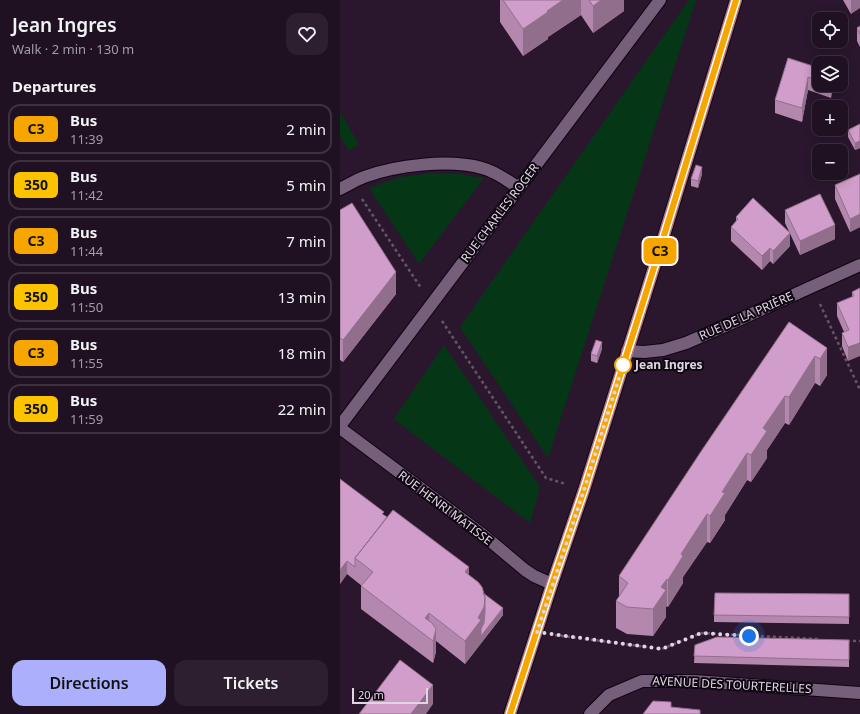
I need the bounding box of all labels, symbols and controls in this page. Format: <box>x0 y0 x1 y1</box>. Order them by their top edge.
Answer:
text: Jean Ingres <box>12 12 117 38</box>
map controls <box>812 12 848 180</box>
button: locate <box>812 12 848 48</box>
button: heart <box>286 13 328 55</box>
text: Walk · 2 min · 130 m <box>12 40 134 58</box>
button: layers <box>812 56 848 92</box>
text: Departures <box>12 76 96 96</box>
button: + <box>812 100 848 136</box>
text: Bus <box>70 110 97 130</box>
text: C3 <box>28 119 45 138</box>
text: 2 min <box>286 119 326 139</box>
text: 11:39 <box>70 130 103 148</box>
button: − <box>812 144 848 180</box>
street label: RUE CHARLES ROGER <box>457 159 543 266</box>
text: Bus <box>70 166 97 186</box>
text: 350 <box>24 175 48 194</box>
text: 5 min <box>286 175 326 195</box>
text: 11:42 <box>70 186 103 204</box>
text: Bus <box>70 222 97 242</box>
text: C3 <box>28 231 45 250</box>
text: 7 min <box>286 231 326 251</box>
line badge: C3 <box>642 238 678 264</box>
text: C3 <box>652 241 669 260</box>
text: 11:44 <box>70 242 103 260</box>
text: Bus <box>70 278 97 298</box>
text: 350 <box>24 287 48 306</box>
text: 13 min <box>278 287 326 307</box>
street label: RUE DE LA PRIÈRE <box>696 287 796 344</box>
text: 11:50 <box>70 298 103 316</box>
text: Bus <box>70 334 97 354</box>
text: C3 <box>28 343 45 362</box>
text: 18 min <box>278 343 326 363</box>
text: 11:55 <box>70 354 103 372</box>
marker: Jean Ingres <box>614 356 632 374</box>
place label: Jean Ingres <box>634 356 703 373</box>
text: Bus <box>70 390 97 410</box>
text: 350 <box>24 399 48 418</box>
text: 22 min <box>278 399 326 419</box>
text: 11:59 <box>70 410 103 428</box>
street label: RUE HENRI MATISSE <box>395 467 496 549</box>
your location <box>739 626 759 646</box>
button: Directions <box>12 660 166 706</box>
button: Tickets <box>174 660 328 706</box>
street label: AVENUE DES TOURTERELLES <box>652 672 812 697</box>
scale bar <box>352 686 428 705</box>
text: 20 m <box>358 687 384 702</box>

